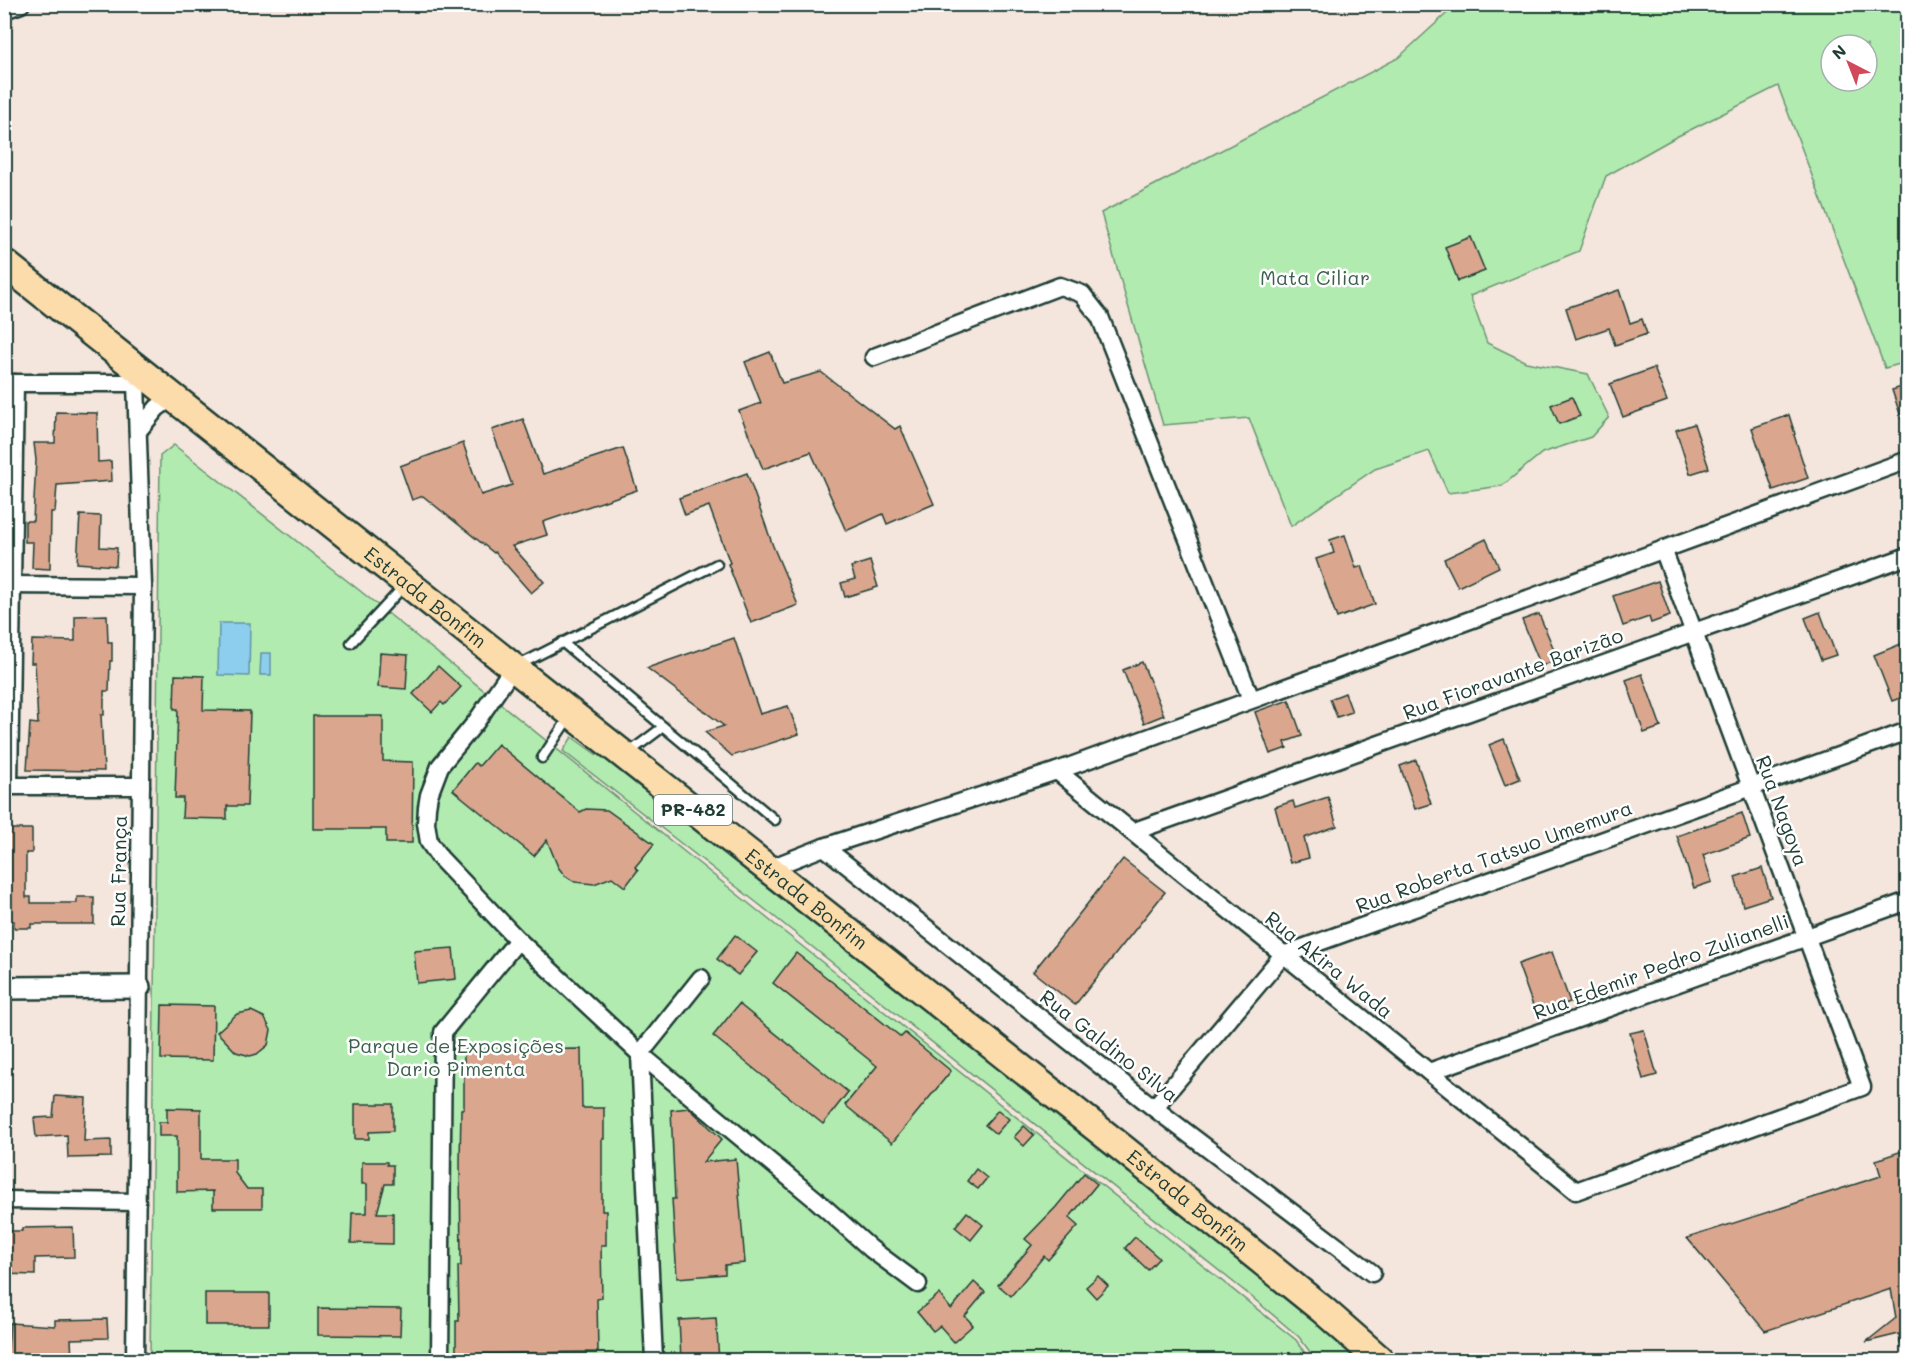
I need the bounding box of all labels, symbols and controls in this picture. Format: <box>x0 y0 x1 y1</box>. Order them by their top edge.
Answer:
north arrow <box>1819 33 1879 93</box>
text: N <box>1827 40 1850 63</box>
park label: Mata Ciliar <box>1260 264 1370 290</box>
street label: Estrada Bonfim <box>359 540 493 653</box>
street label: Rua Fioravante Barizão <box>1399 621 1626 725</box>
street label: Rua Nagoya <box>1751 752 1815 870</box>
street label: Rua Roberta Tatsuo Umemura <box>1352 794 1636 918</box>
road number: PR-482 <box>654 795 732 825</box>
street label: Rua França <box>104 815 132 927</box>
street label: Estrada Bonfim <box>740 842 874 955</box>
street label: Rua Akira Wada <box>1260 905 1399 1024</box>
street label: Rua Edemir Pedro Zulianelli <box>1529 908 1792 1025</box>
street label: Rua Galdino Silva <box>1035 983 1184 1107</box>
park label: Parque de Exposições Dario Pimenta <box>348 1032 564 1081</box>
street label: Estrada Bonfim <box>1122 1143 1254 1257</box>

